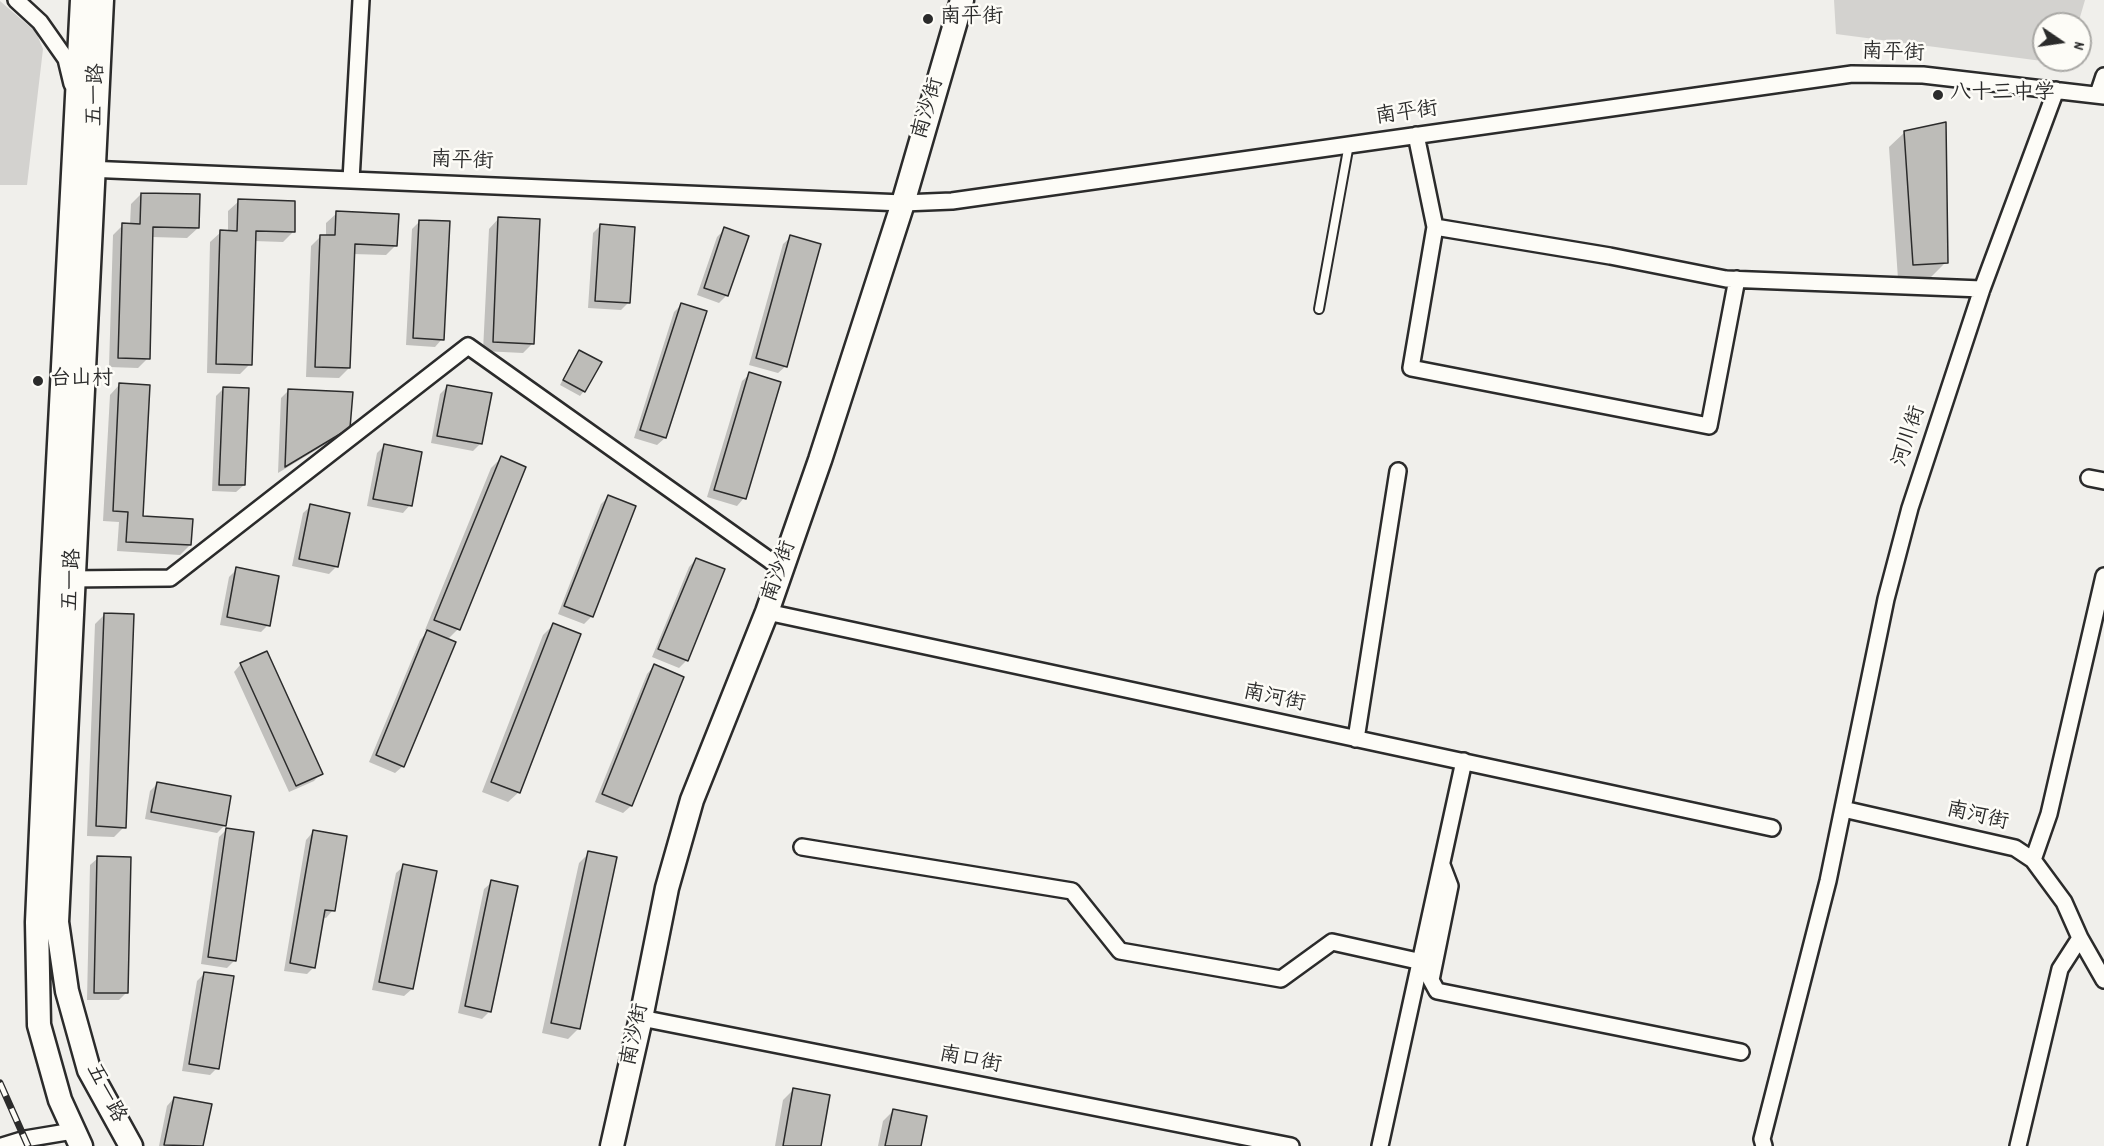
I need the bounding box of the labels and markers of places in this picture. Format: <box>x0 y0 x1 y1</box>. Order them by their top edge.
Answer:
place label: 南平街 <box>940 6 1003 32</box>
marker: 南平街 <box>921 12 935 26</box>
place label: 八十三中学 <box>1950 82 2055 108</box>
marker: 八十三中学 <box>1931 88 1945 102</box>
place label: 台山村 <box>50 368 113 394</box>
marker: 台山村 <box>31 374 45 388</box>

